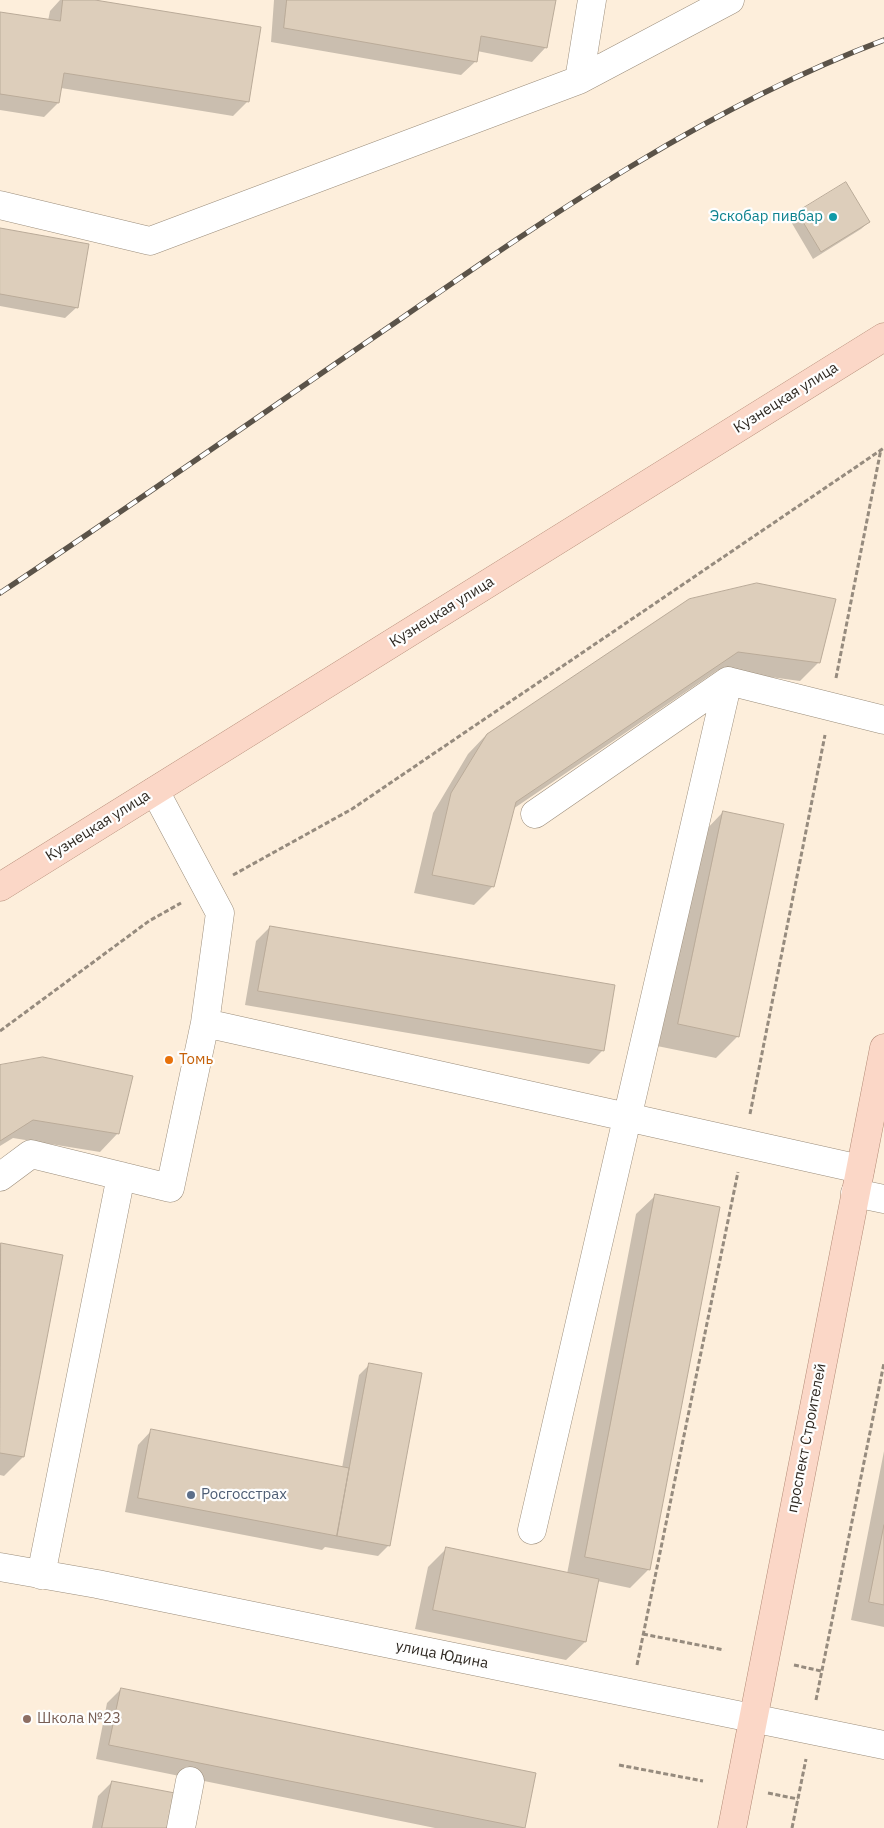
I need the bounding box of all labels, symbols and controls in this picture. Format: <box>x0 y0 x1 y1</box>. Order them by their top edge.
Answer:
place label: Эскобар пивбар <box>710 208 823 226</box>
marker: Эскобар пивбар <box>827 211 839 223</box>
street label: Кузнецкая улица <box>730 359 842 437</box>
street label: Кузнецкая улица <box>386 573 498 651</box>
street label: Кузнецкая улица <box>42 787 154 865</box>
place label: Томь <box>179 1051 213 1069</box>
marker: Томь <box>163 1054 175 1066</box>
street label: проспект Строителей <box>784 1362 830 1514</box>
place label: Росгосстрах <box>201 1486 287 1504</box>
marker: Росгосстрах <box>185 1489 197 1501</box>
street label: улица Юдина <box>394 1637 490 1673</box>
place label: Школа №23 <box>37 1710 121 1728</box>
marker: Школа №23 <box>21 1713 33 1725</box>

